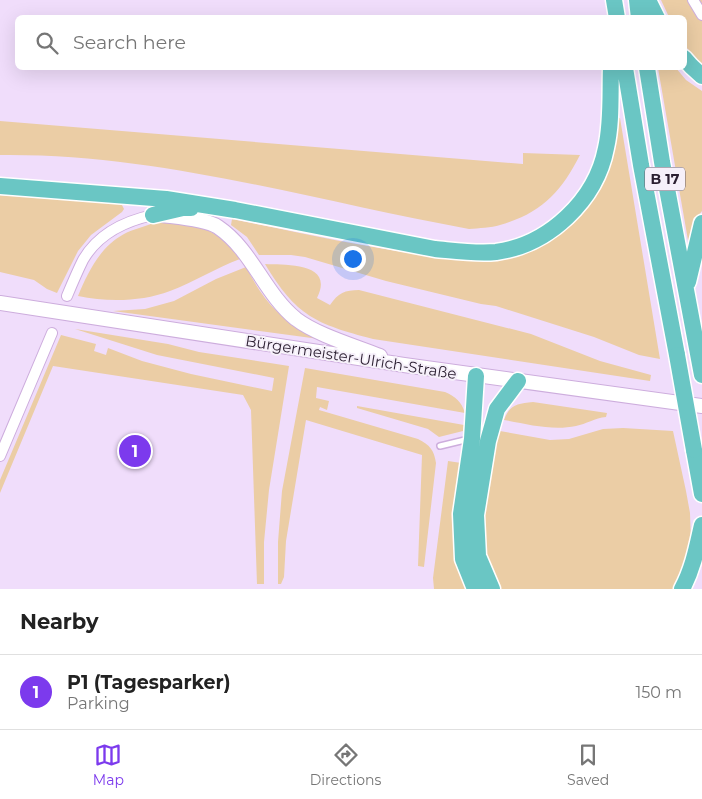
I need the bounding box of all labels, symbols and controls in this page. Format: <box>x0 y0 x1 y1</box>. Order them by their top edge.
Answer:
search box <box>15 15 687 70</box>
icon: search <box>33 29 61 57</box>
text: Search here <box>73 31 186 54</box>
road number: B 17 <box>645 168 685 190</box>
your location <box>340 246 366 272</box>
street label: Bürgermeister-Ulrich-Straße <box>244 331 458 383</box>
pin: 1 <box>119 432 151 470</box>
text: Nearby <box>20 609 99 634</box>
text: P1 (Tagesparker) <box>67 671 230 694</box>
text: 1 <box>33 683 39 702</box>
text: 150 m <box>635 683 682 702</box>
text: Parking <box>67 694 130 713</box>
tab: Map <box>93 741 124 789</box>
tab: Directions <box>310 741 381 789</box>
tab: Saved <box>567 741 609 789</box>

